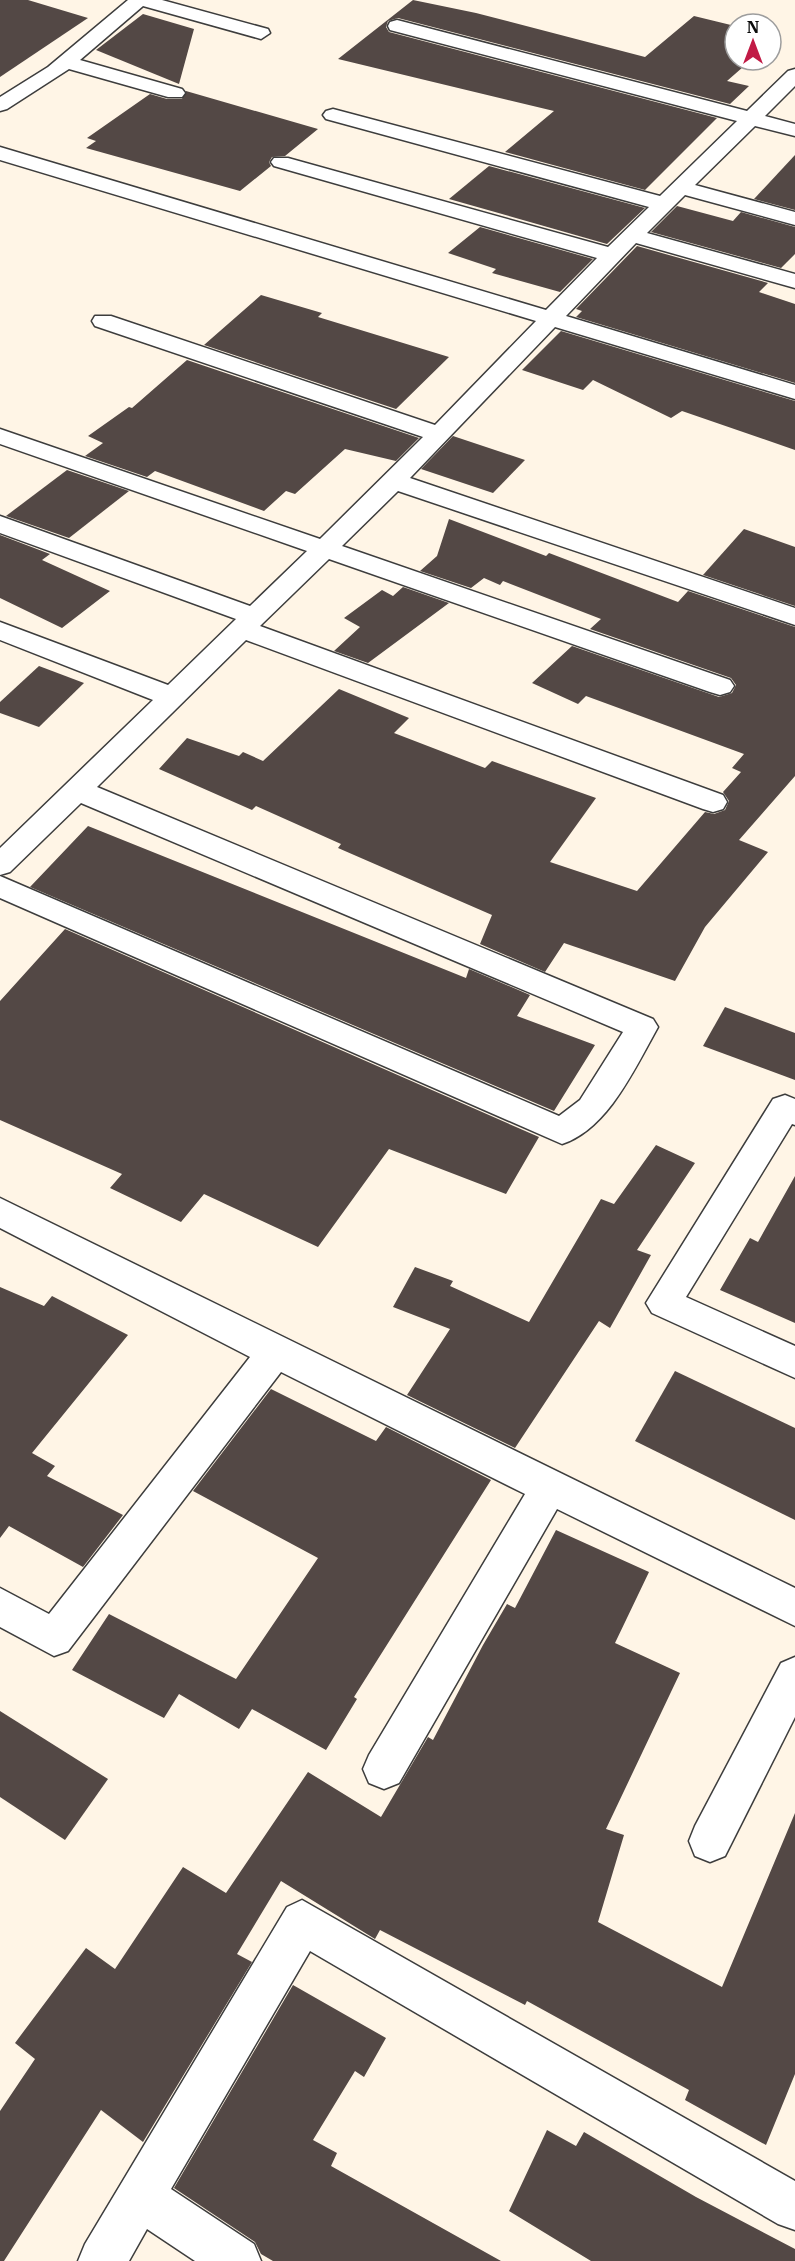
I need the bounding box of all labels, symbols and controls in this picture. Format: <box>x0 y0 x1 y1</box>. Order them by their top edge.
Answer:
north arrow <box>723 12 783 72</box>
text: N <box>747 17 759 37</box>

